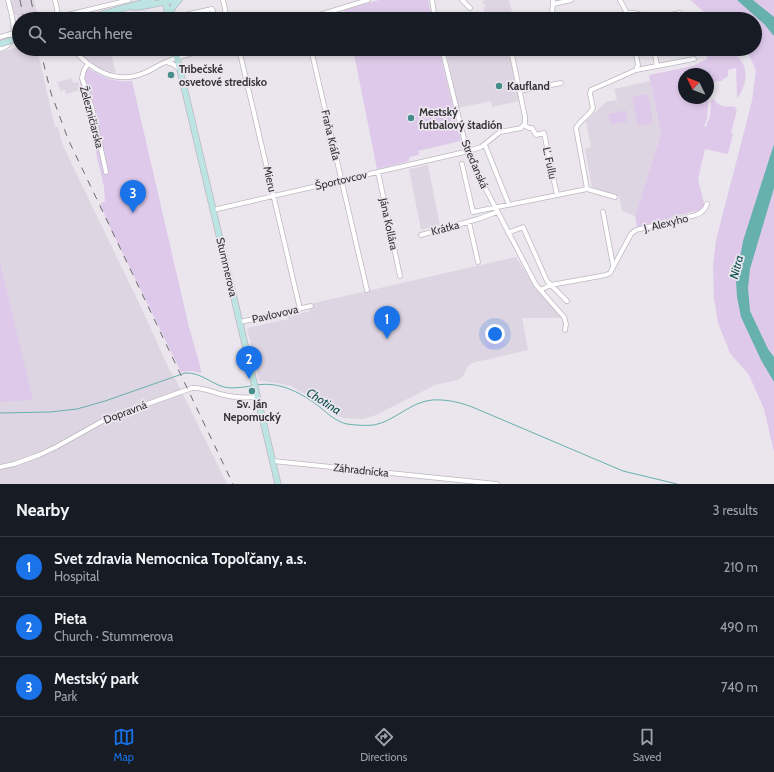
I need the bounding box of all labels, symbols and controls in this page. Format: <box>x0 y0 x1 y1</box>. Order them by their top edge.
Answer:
search box <box>12 12 762 56</box>
icon: search <box>26 23 48 45</box>
text: Search here <box>58 25 133 43</box>
place label: Tribečské osvetové stredisko <box>179 62 267 89</box>
north arrow <box>678 68 714 104</box>
marker: Tribečské osvetové stredisko <box>166 70 176 80</box>
place label: Kaufland <box>507 79 550 93</box>
marker: Kaufland <box>494 81 504 91</box>
street label: Železničiarska <box>77 84 107 150</box>
place label: Mestský futbalový štadión <box>419 105 502 132</box>
street label: Fraňa Kráľa <box>318 109 344 162</box>
marker: Mestský futbalový štadión <box>406 113 416 123</box>
street label: Streďanská <box>458 137 492 191</box>
street label: Ľ. Fullu <box>540 146 560 180</box>
street label: Mieru <box>260 165 280 193</box>
street label: Športovcov <box>313 167 369 193</box>
pin: 3 <box>120 180 146 213</box>
street label: Jána Kollára <box>376 196 401 252</box>
street label: J. Alexyho <box>641 211 690 235</box>
street label: Krátka <box>429 217 461 238</box>
street label: Stummerova <box>213 236 241 299</box>
water label: Nitra <box>726 254 746 280</box>
street label: Pavlovova <box>251 302 300 326</box>
pin: 1 <box>374 306 400 339</box>
your location <box>485 324 505 344</box>
pin: 2 <box>236 346 262 379</box>
water label: Chotina <box>304 385 344 417</box>
marker: Sv. Ján Nepomucký <box>247 386 257 396</box>
street label: Dopravná <box>101 397 149 427</box>
place label: Sv. Ján Nepomucký <box>223 397 281 424</box>
street label: Záhradnícka <box>333 460 390 480</box>
text: Nearby <box>16 500 69 520</box>
text: 3 results <box>712 502 758 518</box>
text: Svet zdravia Nemocnica Topoľčany, a.s. <box>54 550 307 568</box>
text: 1 <box>27 559 31 575</box>
text: 210 m <box>724 559 758 575</box>
text: Hospital <box>54 568 99 584</box>
text: Pieta <box>54 610 87 628</box>
text: 2 <box>26 619 32 635</box>
text: 490 m <box>720 619 758 635</box>
text: Church · Stummerova <box>54 628 173 644</box>
text: Mestský park <box>54 670 139 688</box>
text: 3 <box>25 679 33 695</box>
text: 740 m <box>721 679 758 695</box>
text: Park <box>54 688 77 704</box>
tab: Map <box>113 726 135 764</box>
tab: Directions <box>360 726 407 764</box>
tab: Saved <box>633 726 661 764</box>

